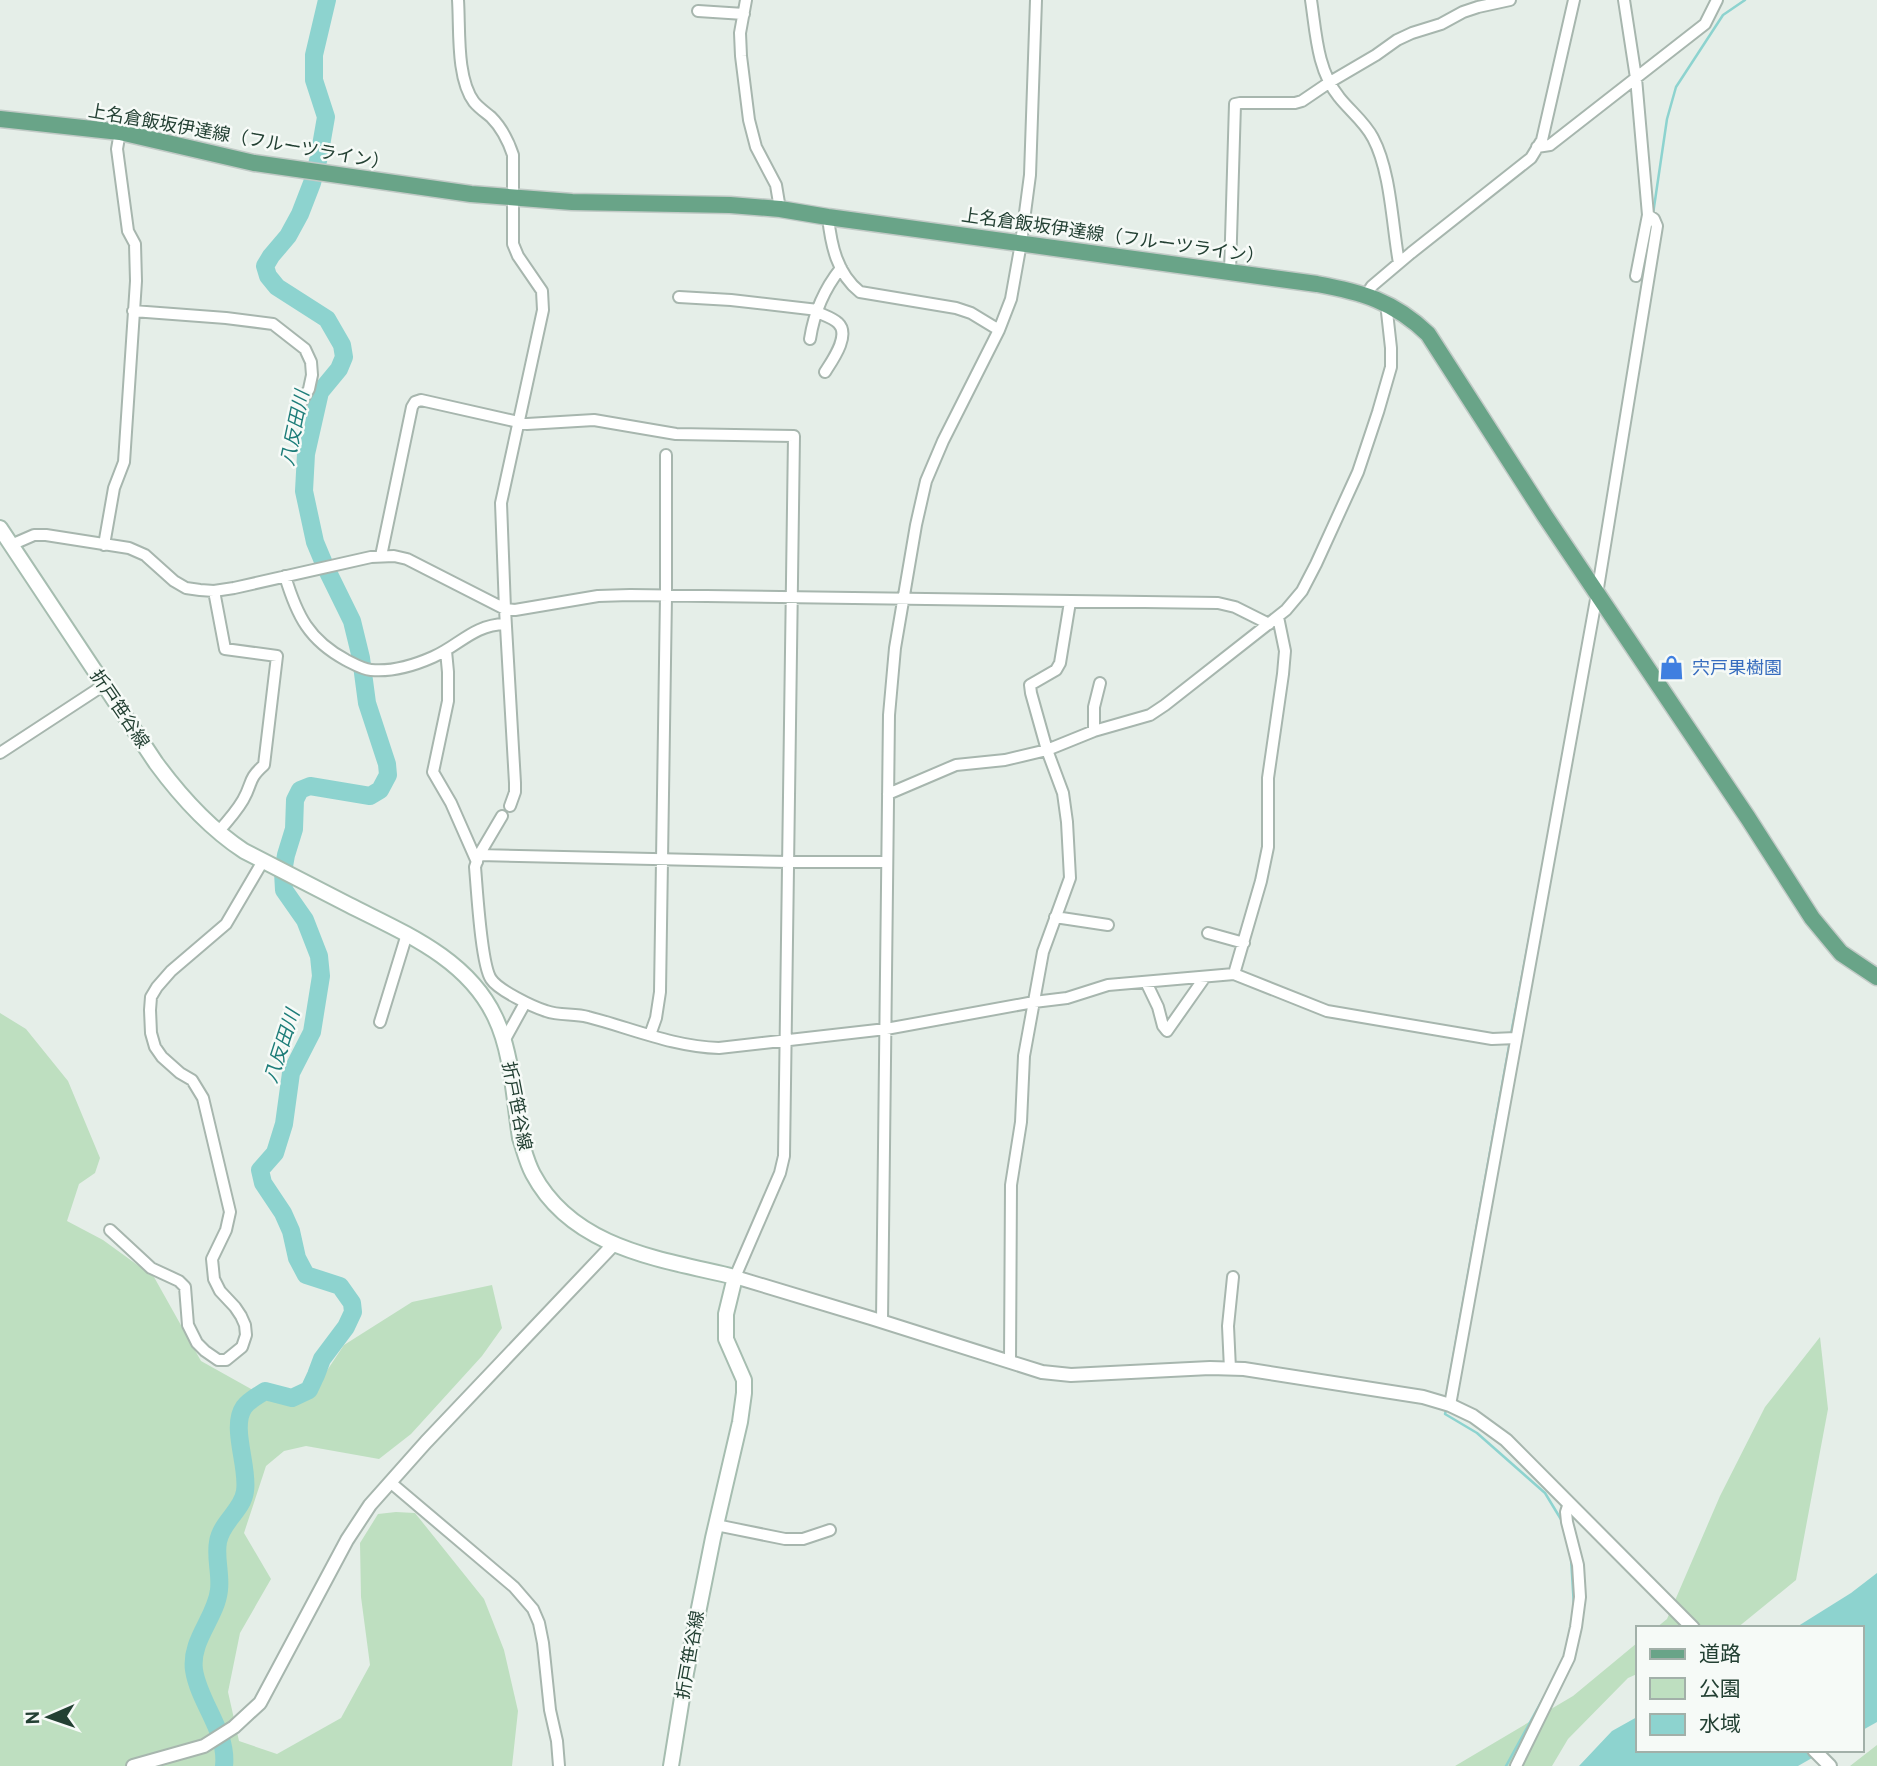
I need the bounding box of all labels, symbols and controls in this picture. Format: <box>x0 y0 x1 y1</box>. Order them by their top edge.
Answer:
street label: 上名倉飯坂伊達線（フルーツライン） <box>86 101 391 176</box>
street label: 上名倉飯坂伊達線（フルーツライン） <box>960 205 1266 270</box>
water label: 八反田川 <box>276 387 316 468</box>
shop icon: 宍戸果樹園 <box>1658 654 1686 682</box>
place label: 宍戸果樹園 <box>1692 658 1782 681</box>
street label: 折戸笹谷線 <box>84 666 153 754</box>
water label: 八反田川 <box>260 1005 307 1086</box>
street label: 折戸笹谷線 <box>496 1060 535 1153</box>
street label: 折戸笹谷線 <box>672 1609 711 1702</box>
legend <box>1636 1626 1863 1752</box>
text: 道路 <box>1699 1642 1741 1669</box>
text: 公園 <box>1699 1677 1741 1704</box>
north arrow <box>14 1682 84 1752</box>
text: N <box>22 1710 46 1725</box>
text: 水域 <box>1699 1712 1741 1739</box>

